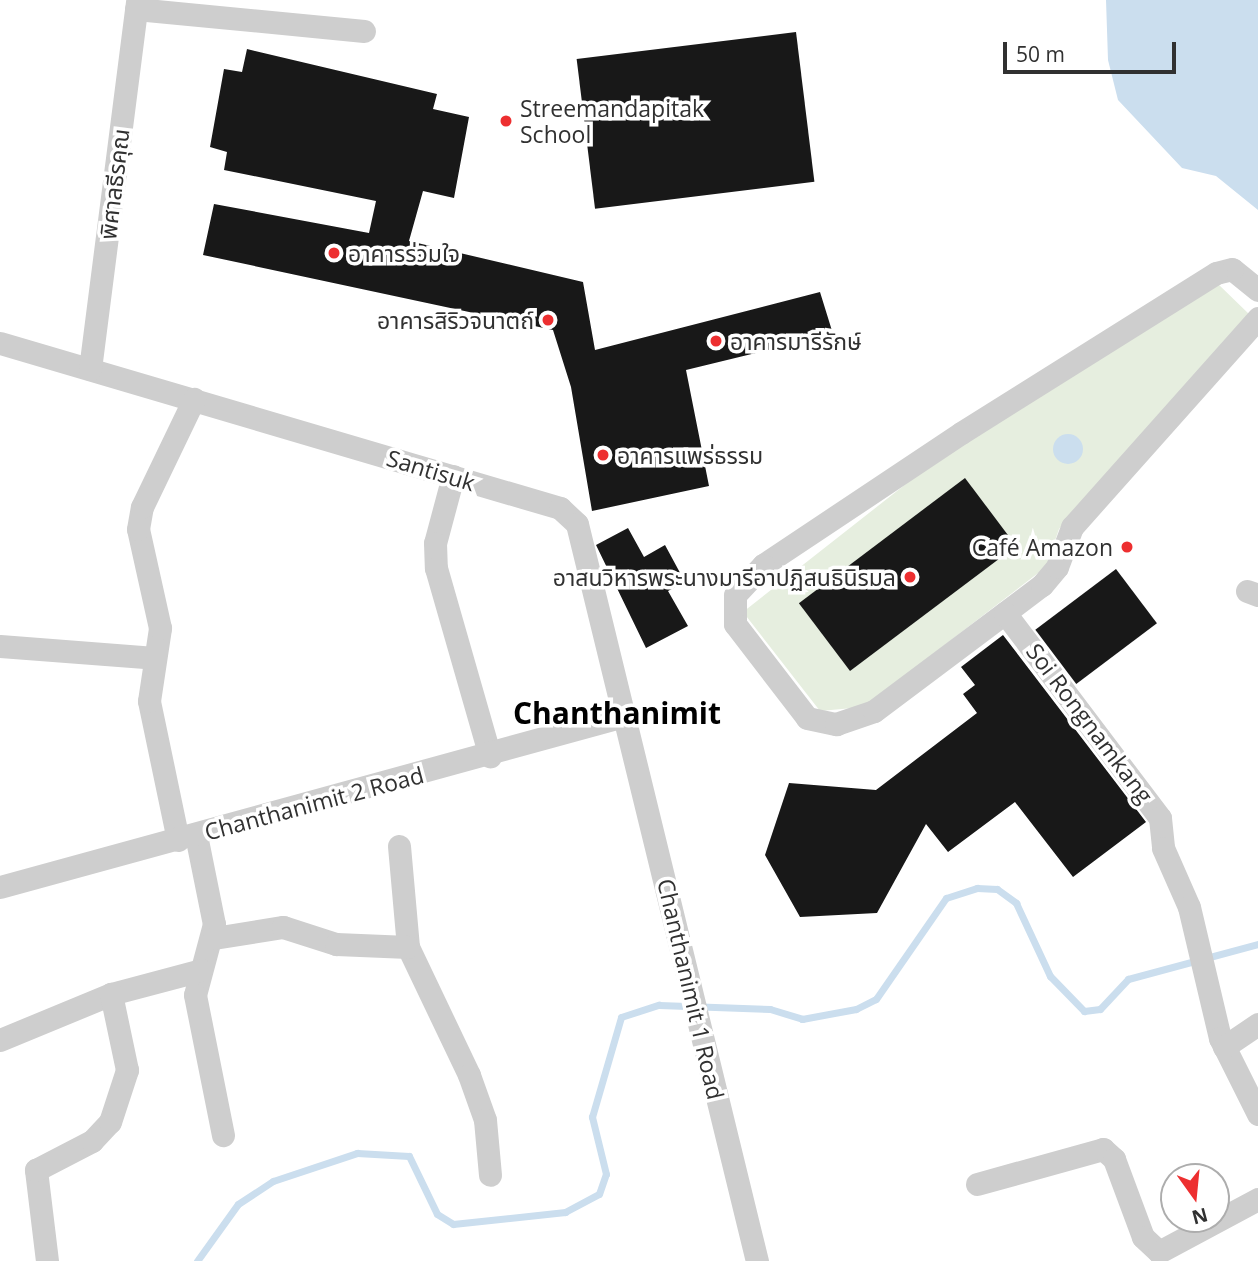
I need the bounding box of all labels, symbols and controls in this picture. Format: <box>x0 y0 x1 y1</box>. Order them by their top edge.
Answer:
scale bar <box>1006 28 1179 72</box>
text: 50 m <box>1016 40 1065 68</box>
place label: Streemandapitak School <box>520 94 704 148</box>
marker: Streemandapitak School <box>498 113 514 129</box>
street label: พิศาลธีรคุณ <box>93 127 135 241</box>
place label: อาคารร่วมใจ <box>348 239 460 267</box>
marker: อาคารร่วมใจ <box>326 245 342 261</box>
place label: อาคารสิริวจนาตถ์ <box>377 306 534 334</box>
marker: อาคารสิริวจนาตถ์ <box>540 312 556 328</box>
place label: อาคารมารีรักษ์ <box>730 327 862 355</box>
marker: อาคารมารีรักษ์ <box>708 333 724 349</box>
place label: อาคารแพร่ธรรม <box>617 441 763 469</box>
street label: Santisuk <box>384 444 478 496</box>
marker: อาคารแพร่ธรรม <box>595 447 611 463</box>
place label: Café Amazon <box>972 533 1113 561</box>
marker: Café Amazon <box>1119 539 1135 555</box>
place label: อาสนวิหารพระนางมารีอาปฏิสนธินิรมล <box>553 563 896 591</box>
marker: อาสนวิหารพระนางมารีอาปฏิสนธินิรมล <box>902 569 918 585</box>
street label: Soi Rongnamkang <box>1021 638 1159 808</box>
district label: Chanthanimit <box>513 695 721 731</box>
street label: Chanthanimit 2 Road <box>201 760 427 846</box>
street label: Chanthanimit 1 Road <box>652 876 730 1102</box>
north arrow <box>1160 1163 1230 1233</box>
text: N <box>1189 1202 1211 1231</box>

